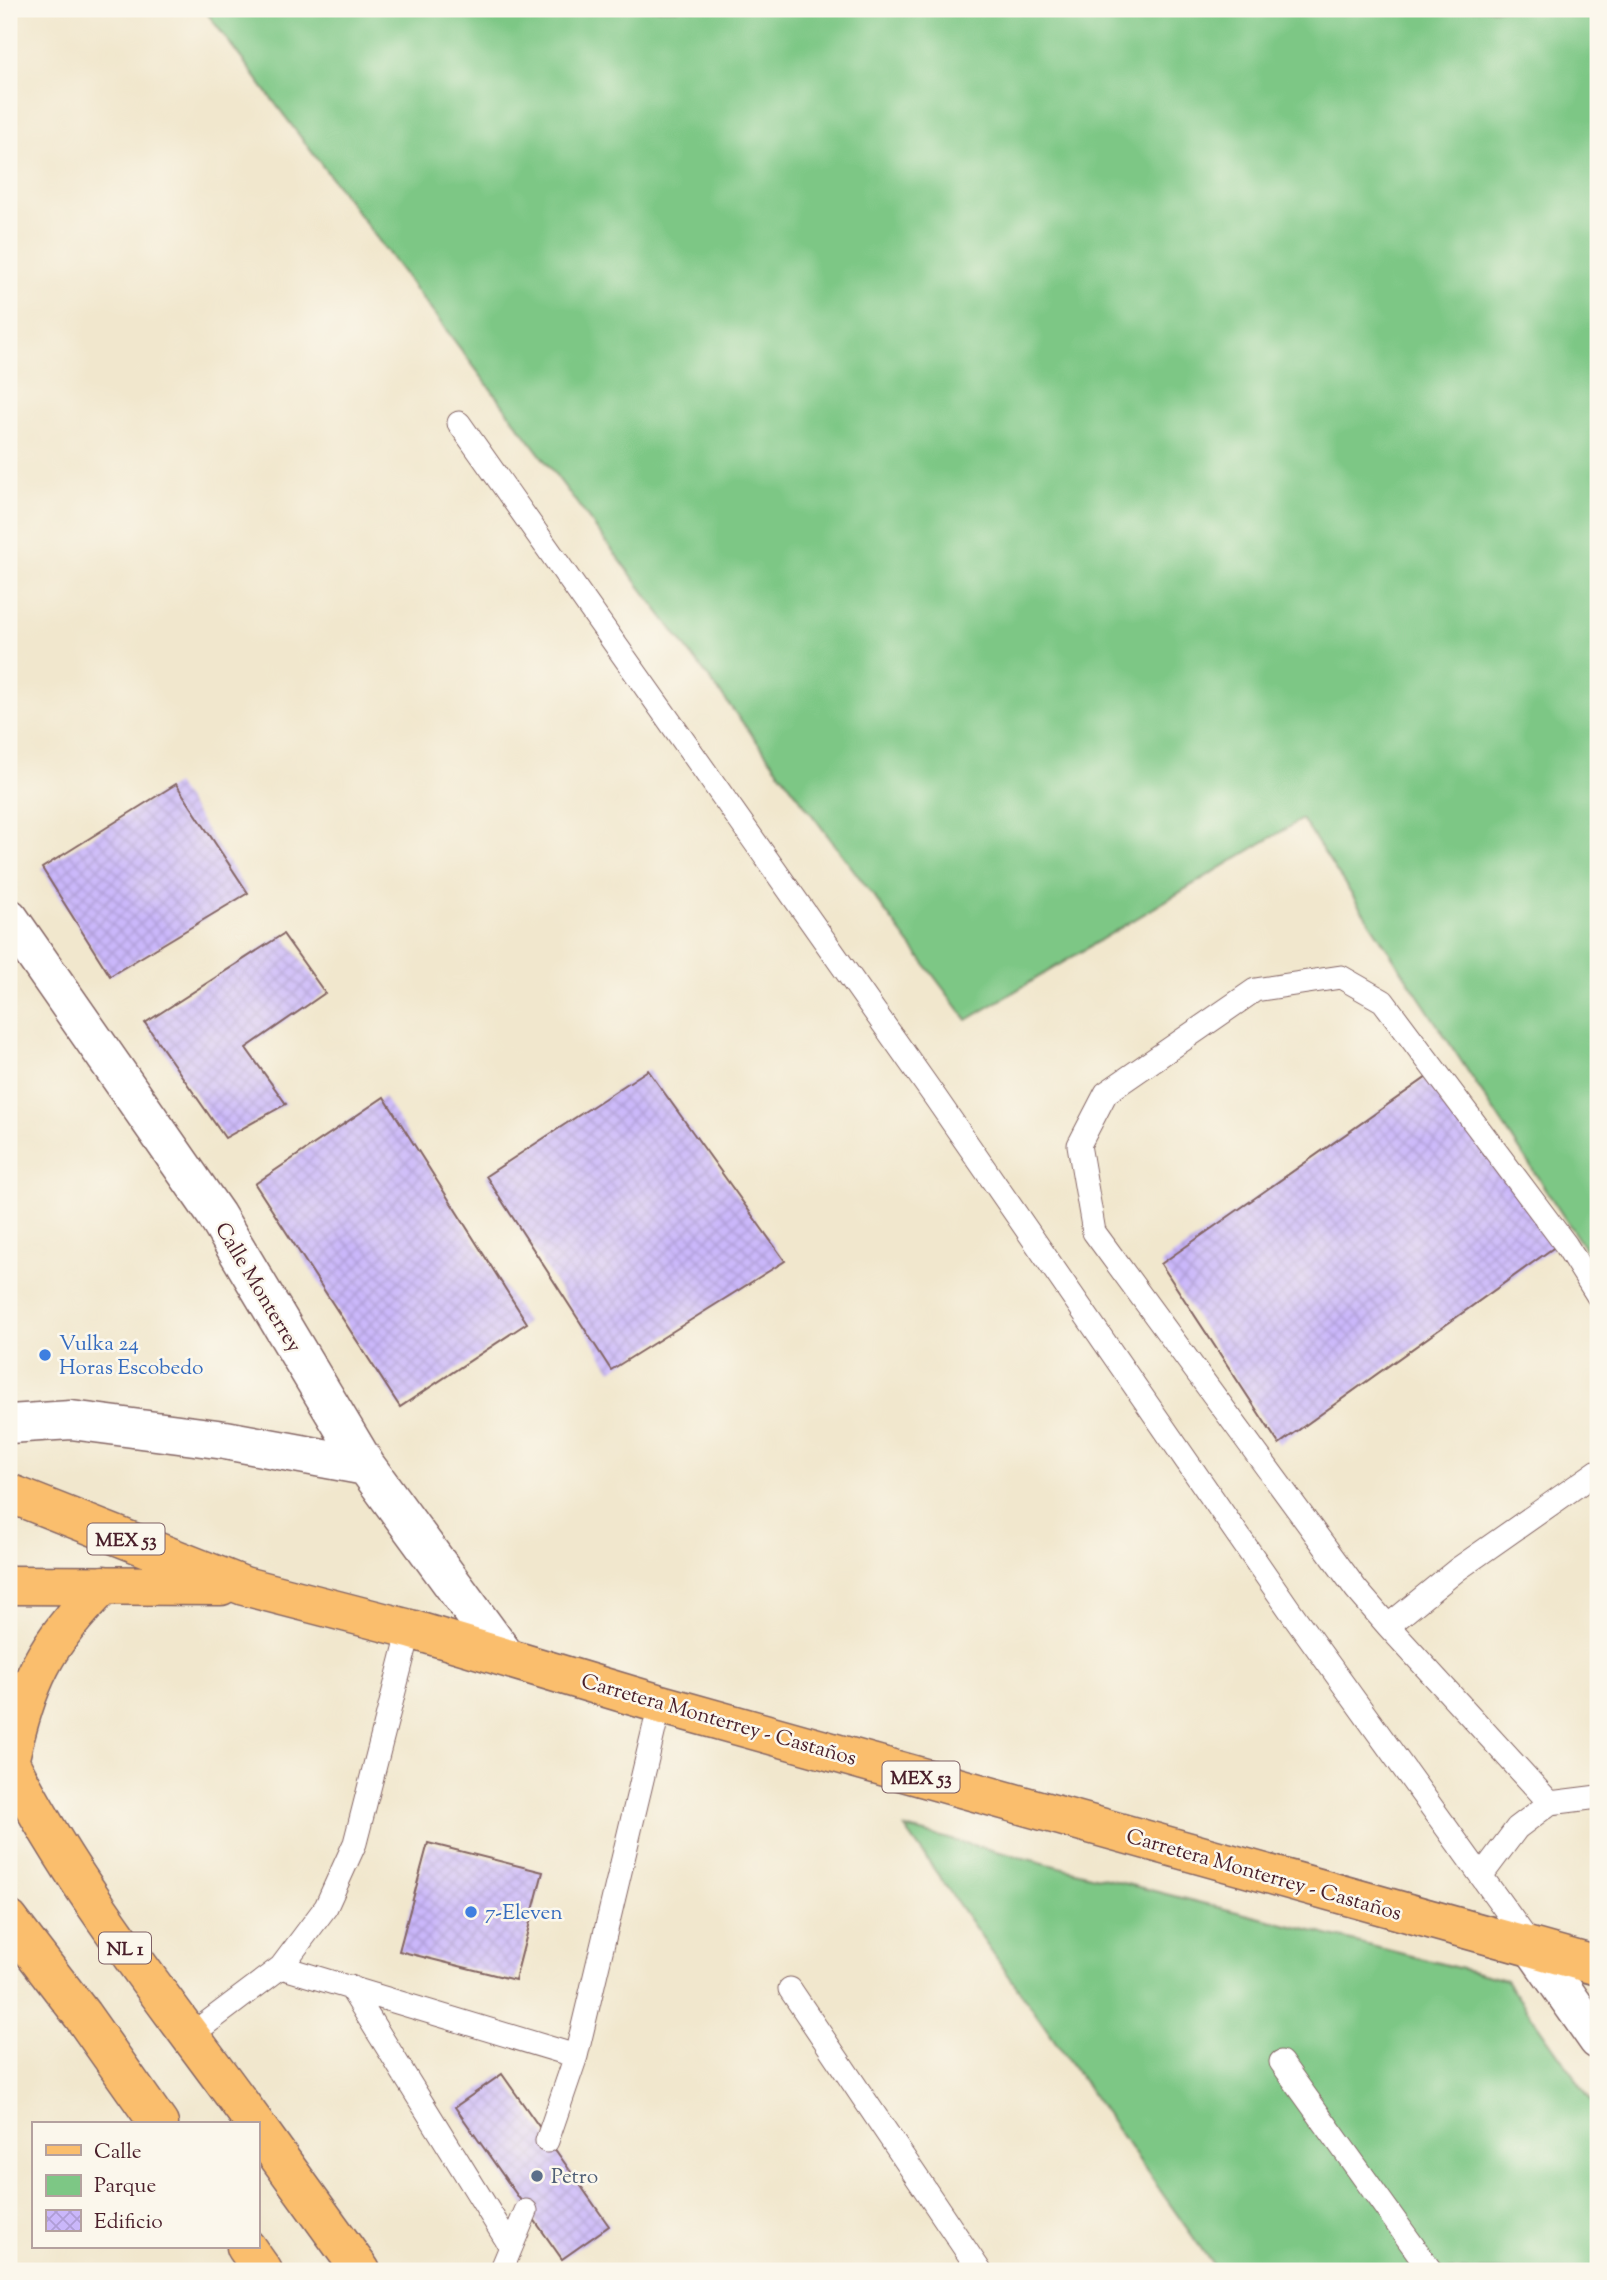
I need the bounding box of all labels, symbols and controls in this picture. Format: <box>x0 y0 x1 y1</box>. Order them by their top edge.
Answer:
street label: Calle Monterrey <box>206 1217 308 1359</box>
place label: Vulka 24 Horas Escobedo <box>59 1330 204 1384</box>
marker: Vulka 24 Horas Escobedo <box>37 1347 53 1363</box>
road number: MEX 53 <box>88 1524 164 1554</box>
street label: Carretera Monterrey - Castaños <box>577 1667 860 1775</box>
road number: MEX 53 <box>883 1762 960 1792</box>
street label: Carretera Monterrey - Castaños <box>1122 1822 1405 1930</box>
place label: 7-Eleven <box>485 1899 563 1929</box>
marker: 7-Eleven <box>463 1904 479 1920</box>
road number: NL 1 <box>99 1932 151 1964</box>
legend <box>32 2122 259 2248</box>
text: Calle <box>94 2138 142 2168</box>
place label: Petro <box>551 2163 598 2193</box>
marker: Petro <box>529 2168 545 2184</box>
text: Parque <box>94 2172 156 2202</box>
text: Edificio <box>94 2208 163 2238</box>

